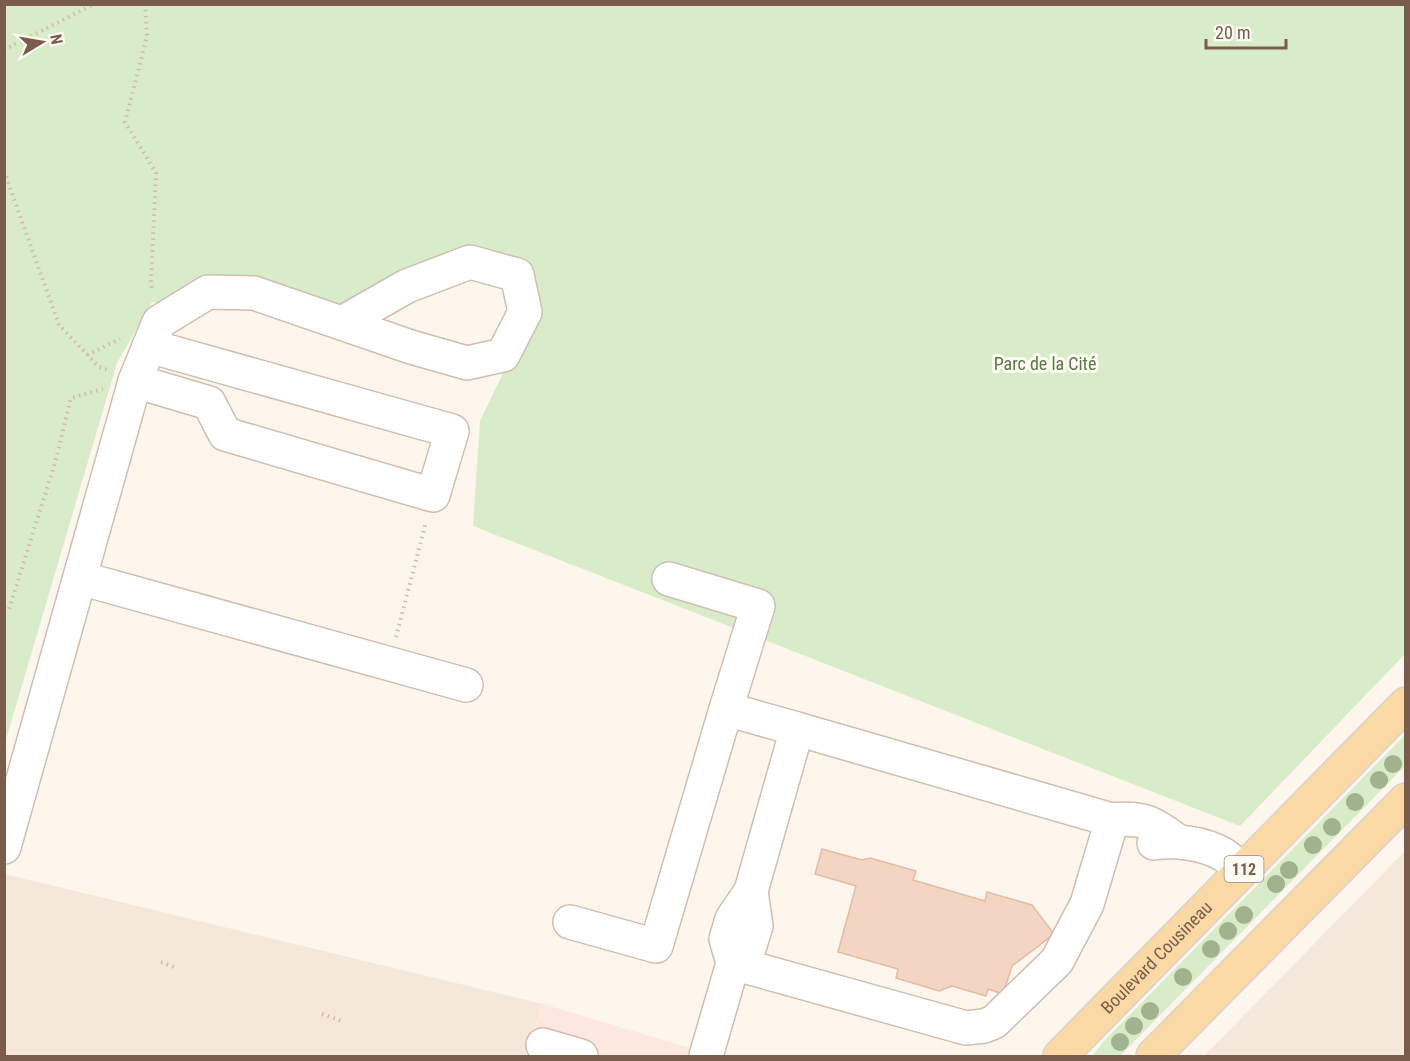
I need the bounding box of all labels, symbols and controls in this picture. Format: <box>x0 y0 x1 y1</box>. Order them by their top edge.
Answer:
north arrow <box>12 12 72 72</box>
scale bar <box>1206 12 1286 50</box>
text: 20 m <box>1215 22 1250 43</box>
text: N <box>46 33 66 46</box>
park label: Parc de la Cité <box>994 353 1096 374</box>
road number: 112 <box>1224 856 1264 882</box>
street label: Boulevard Cousineau <box>1097 897 1216 1018</box>

